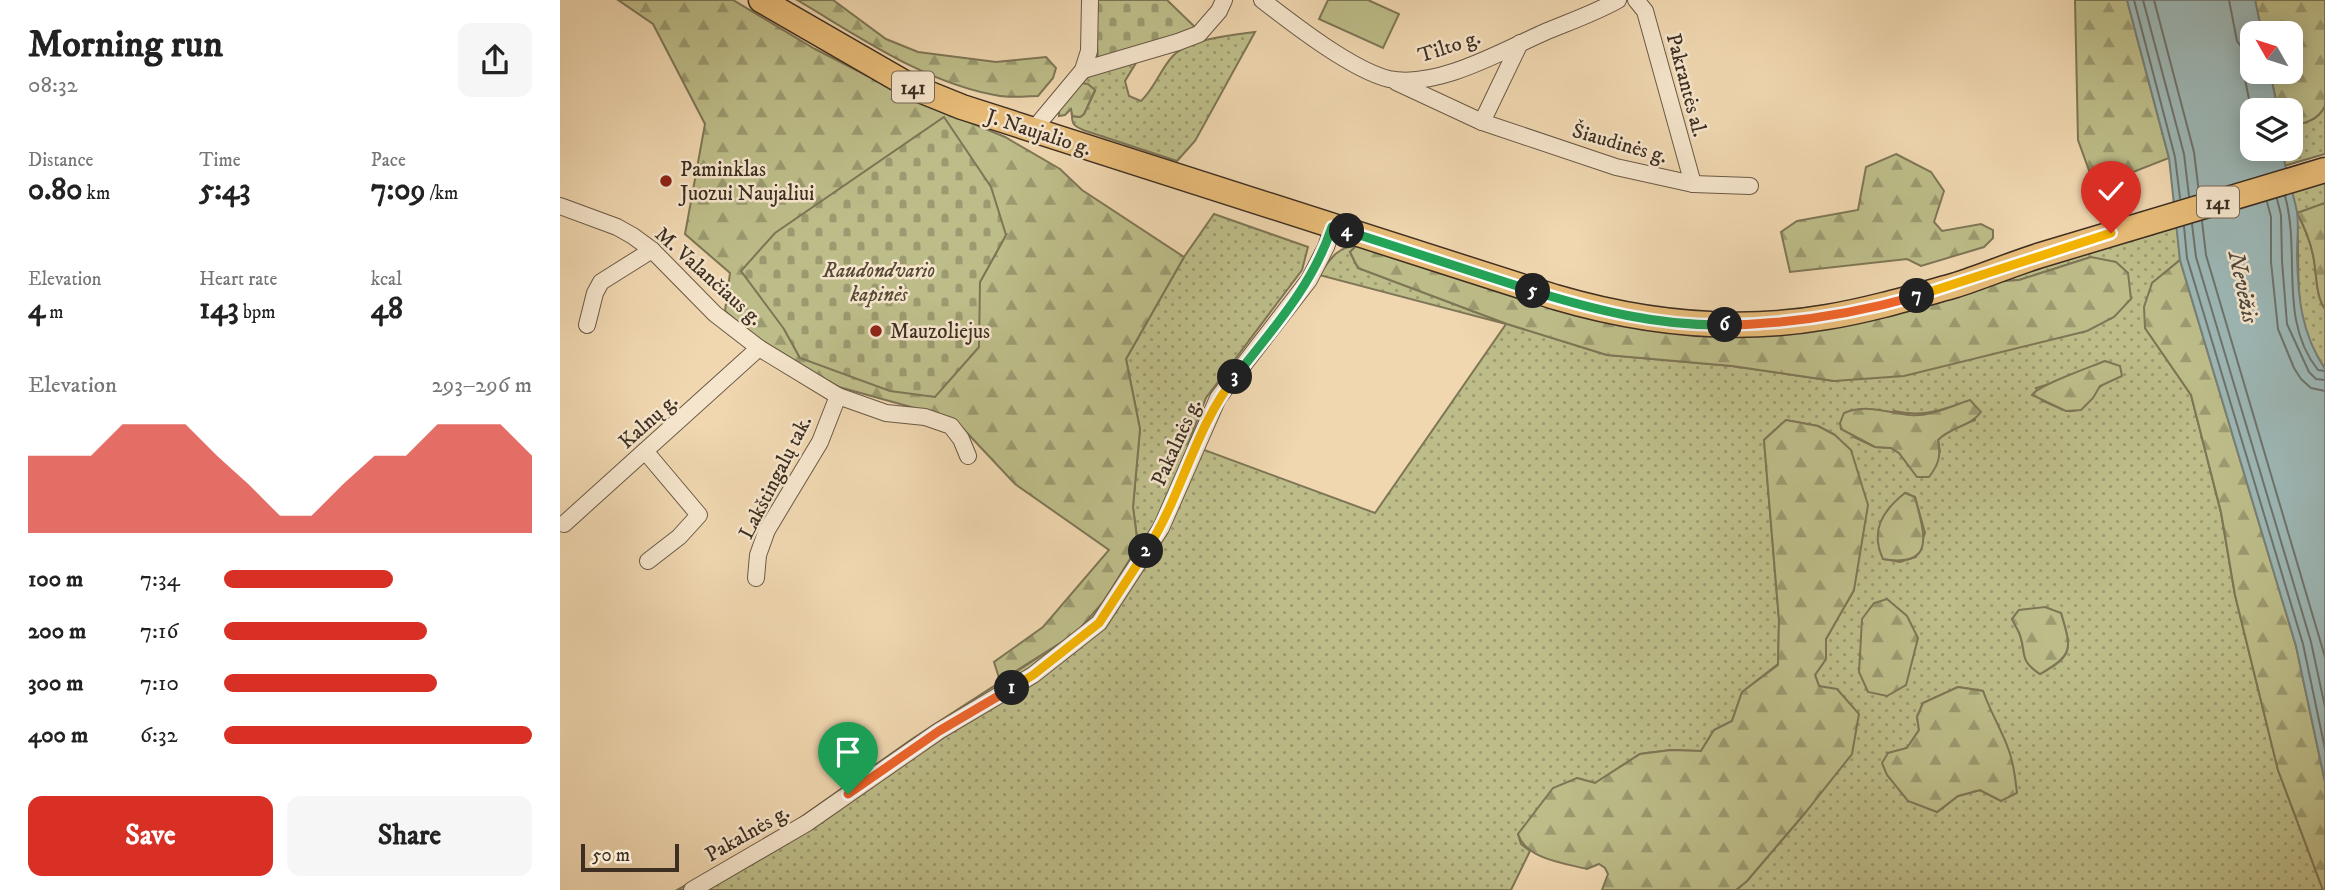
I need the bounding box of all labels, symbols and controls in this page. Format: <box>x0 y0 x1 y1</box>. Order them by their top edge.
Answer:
text: Morning run <box>28 21 223 69</box>
north arrow <box>2240 21 2303 84</box>
map controls <box>2240 21 2303 161</box>
button: share <box>458 23 532 97</box>
street label: Tilto g. <box>1415 25 1484 69</box>
street label: Pakrantės al. <box>1660 31 1712 140</box>
text: 08:32 <box>28 71 78 100</box>
road number: 141 <box>892 72 934 102</box>
button: layers <box>2240 98 2303 161</box>
street label: J. Naujalio g. <box>981 103 1094 162</box>
street label: Šiaudinės g. <box>1569 116 1671 170</box>
text: Distance <box>28 149 93 172</box>
text: Time <box>199 149 241 172</box>
text: Pace <box>371 149 406 172</box>
place label: Paminklas Juozui Naujaliui <box>678 157 814 207</box>
pin <box>2081 161 2141 233</box>
text: 0.80 <box>28 172 82 209</box>
text: 5:43 <box>199 172 251 209</box>
text: 7:09 <box>371 172 425 209</box>
icon: check <box>2092 172 2130 210</box>
marker: Paminklas Juozui Naujaliui <box>658 173 674 189</box>
text: km <box>82 182 110 205</box>
text: /km <box>425 182 458 205</box>
road number: 141 <box>2197 186 2239 218</box>
pin: 4 <box>1330 214 1364 248</box>
text: 4 <box>1341 219 1352 242</box>
street label: M. Valančiaus g. <box>649 222 768 332</box>
water label: Nevėžis <box>2220 247 2264 327</box>
park label: Raudondvario kapinės <box>822 258 935 308</box>
text: Elevation <box>28 268 102 291</box>
text: Heart rate <box>199 268 277 291</box>
text: kcal <box>371 268 402 291</box>
pin: 5 <box>1516 274 1550 308</box>
pin: 7 <box>1900 278 1934 314</box>
text: 5 <box>1528 279 1537 302</box>
text: 7 <box>1911 284 1922 307</box>
text: 4 <box>28 291 45 328</box>
text: 143 <box>199 291 239 328</box>
text: 48 <box>371 291 403 328</box>
text: m <box>45 301 64 324</box>
text: bpm <box>239 301 276 324</box>
pin: 6 <box>1708 308 1742 342</box>
text: 6 <box>1720 313 1729 336</box>
place label: Mauzoliejus <box>890 319 990 345</box>
marker: Mauzoliejus <box>868 323 884 339</box>
pin: 3 <box>1218 360 1252 394</box>
text: 3 <box>1231 365 1238 388</box>
text: Elevation <box>28 371 117 400</box>
text: 293–296 m <box>432 371 532 400</box>
street label: Kalnų g. <box>614 388 684 455</box>
street label: Pakalnės g. <box>1146 395 1208 490</box>
street label: Lakštingalų tak. <box>734 411 818 544</box>
pin: 2 <box>1128 534 1164 568</box>
text: 2 <box>1141 539 1150 562</box>
text: 100 m <box>28 565 83 594</box>
text: 7:34 <box>140 565 180 594</box>
text: 200 m <box>28 617 86 646</box>
text: 7:16 <box>140 617 178 646</box>
text: 300 m <box>28 669 84 698</box>
text: 7:10 <box>140 669 179 698</box>
pin: 1 <box>994 670 1030 706</box>
text: 1 <box>1008 676 1015 699</box>
text: 400 m <box>28 721 88 750</box>
text: 6:32 <box>140 721 178 750</box>
pin <box>818 722 878 794</box>
icon: arrive <box>829 733 867 771</box>
button: Save <box>28 796 273 876</box>
button: Share <box>287 796 532 876</box>
street label: Pakalnės g. <box>701 799 794 868</box>
scale bar <box>581 841 679 873</box>
text: 50 m <box>592 844 630 867</box>

